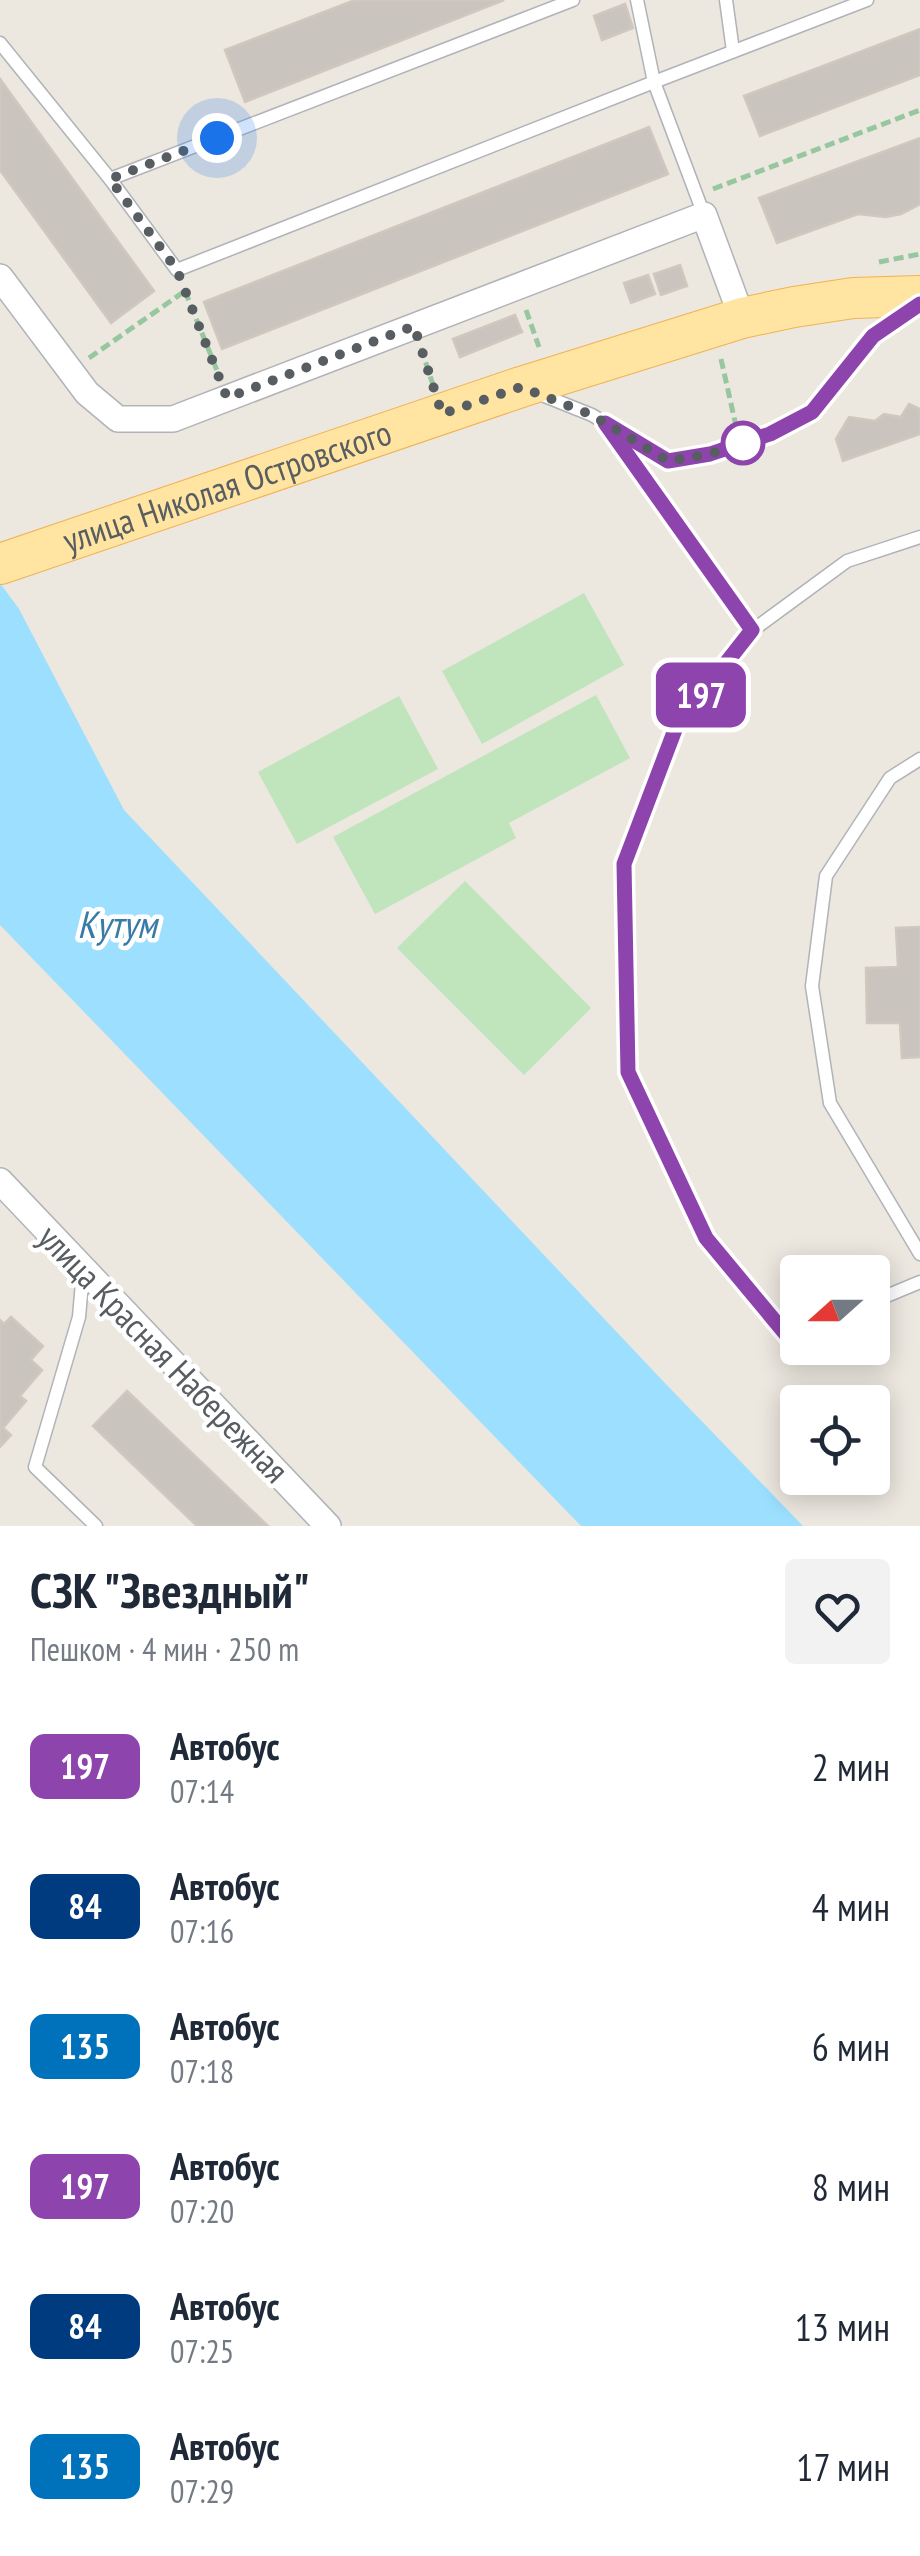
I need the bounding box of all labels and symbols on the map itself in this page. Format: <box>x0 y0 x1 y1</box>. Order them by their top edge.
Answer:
your location <box>192 113 242 163</box>
street label: улица Николая Островского <box>57 409 397 563</box>
unlabelled marker <box>722 422 764 464</box>
line badge: 197 <box>644 662 758 728</box>
water label: Кутум <box>77 899 160 948</box>
street label: улица Красная Набережная <box>29 1214 299 1492</box>
north arrow <box>780 1255 890 1365</box>

